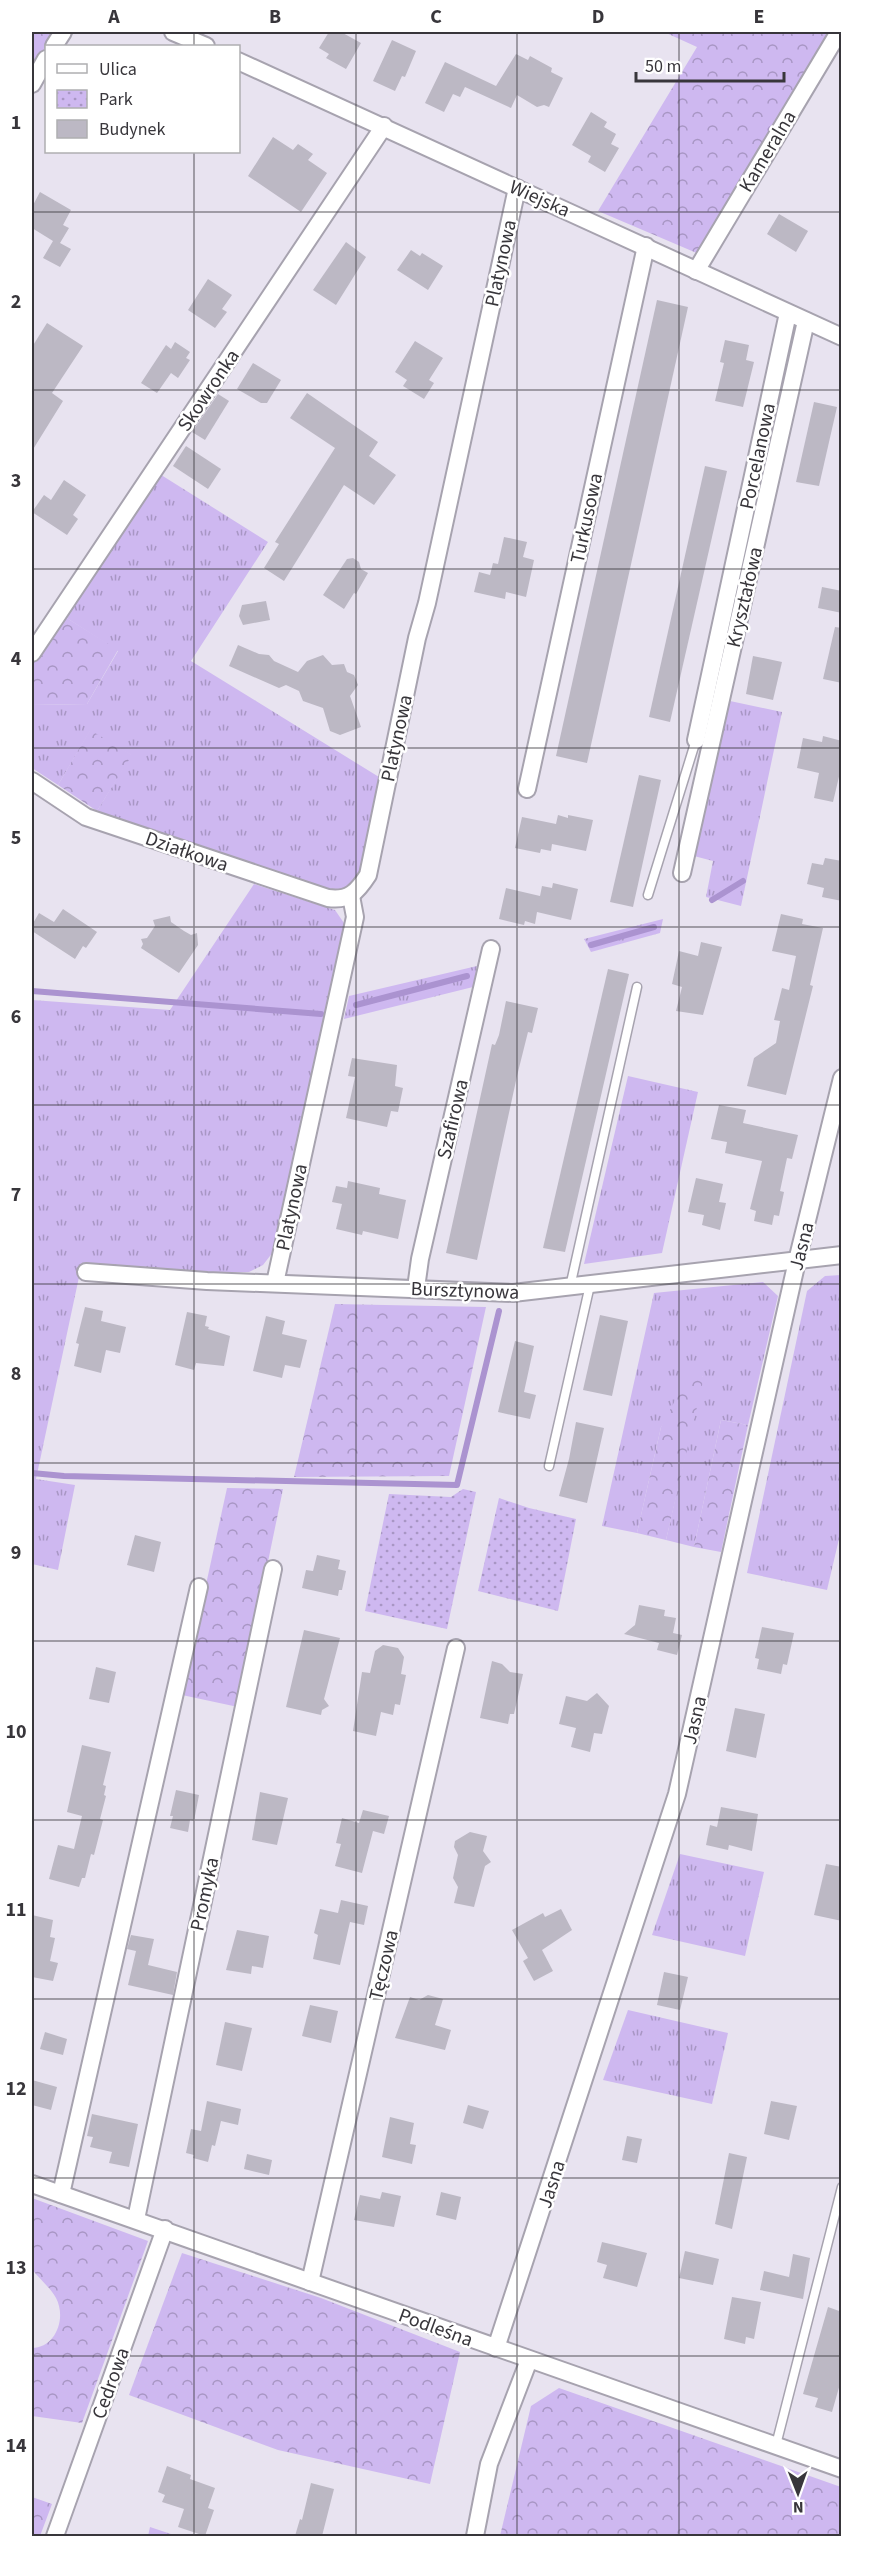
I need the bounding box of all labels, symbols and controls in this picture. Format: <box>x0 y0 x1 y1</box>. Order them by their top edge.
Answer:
text: A <box>107 3 120 31</box>
text: B <box>269 3 281 31</box>
text: C <box>430 3 442 31</box>
text: D <box>592 3 604 31</box>
text: E <box>754 3 764 31</box>
legend <box>45 45 240 153</box>
scale bar <box>636 45 784 83</box>
text: 50 m <box>645 54 681 79</box>
text: Ulica <box>99 57 137 82</box>
text: Park <box>99 87 133 112</box>
street label: Kameralna <box>732 105 803 198</box>
text: 1 <box>11 109 21 137</box>
text: Budynek <box>99 117 166 142</box>
street label: Wiejska <box>505 173 574 225</box>
street label: Platynowa <box>478 217 524 309</box>
text: 2 <box>11 288 21 316</box>
street label: Skowronka <box>171 344 247 437</box>
street label: Porcelanowa <box>733 400 783 512</box>
text: 3 <box>11 467 21 495</box>
street label: Turkusowa <box>564 471 610 566</box>
street label: Kryształowa <box>720 544 770 650</box>
text: 4 <box>11 645 22 673</box>
street label: Platynowa <box>374 692 420 784</box>
text: 5 <box>11 824 21 852</box>
street label: Działkowa <box>141 825 232 879</box>
text: 6 <box>11 1003 21 1031</box>
street label: Szafirowa <box>430 1076 476 1162</box>
street label: Platynowa <box>269 1161 315 1253</box>
text: 7 <box>11 1181 21 1209</box>
street label: Jasna <box>782 1219 821 1273</box>
street label: Bursztynowa <box>410 1275 520 1307</box>
text: 8 <box>11 1360 21 1388</box>
text: 9 <box>11 1539 21 1567</box>
street label: Jasna <box>676 1693 714 1747</box>
text: 10 <box>5 1718 27 1746</box>
street label: Promyka <box>184 1855 226 1934</box>
text: 11 <box>5 1896 27 1924</box>
street label: Tęczowa <box>362 1927 406 2003</box>
text: 12 <box>5 2075 27 2103</box>
street label: Jasna <box>531 2157 573 2212</box>
text: 13 <box>5 2254 27 2282</box>
street label: Podleśna <box>395 2302 477 2354</box>
street label: Cedrowa <box>85 2344 137 2423</box>
text: 14 <box>5 2432 27 2460</box>
north arrow <box>768 2463 828 2523</box>
text: N <box>793 2496 804 2518</box>

